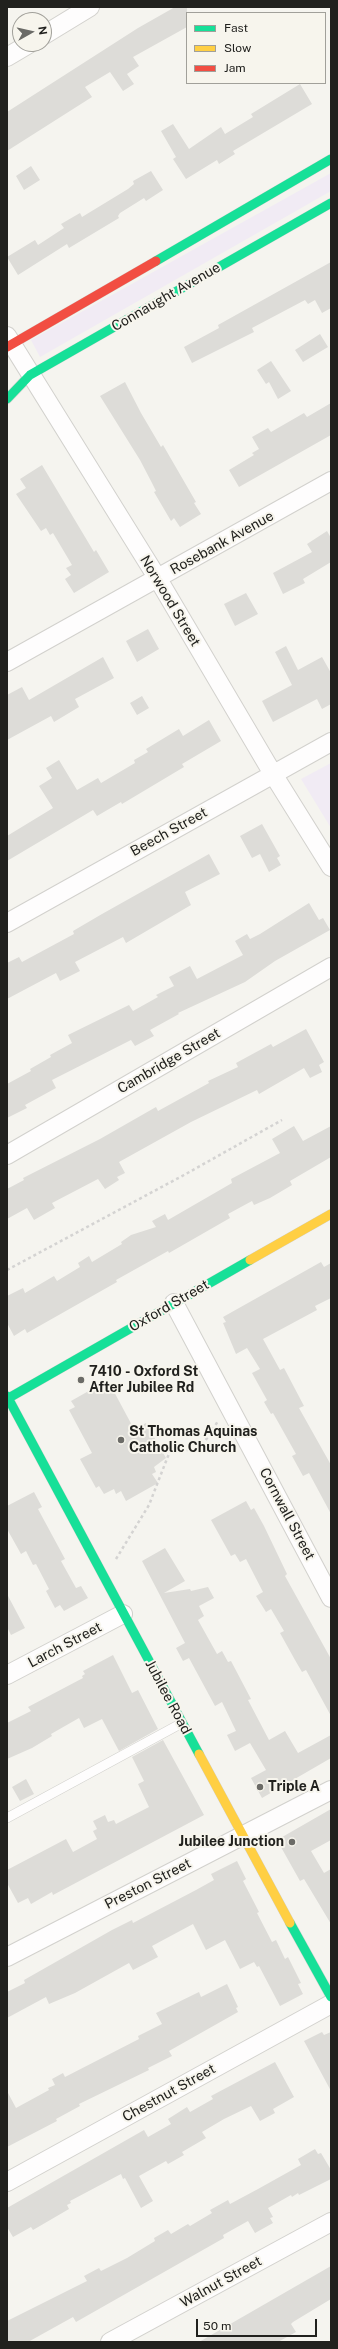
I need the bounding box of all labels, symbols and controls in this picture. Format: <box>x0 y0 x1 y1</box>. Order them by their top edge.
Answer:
north arrow <box>12 12 52 52</box>
legend <box>186 12 326 84</box>
text: Fast <box>224 21 248 35</box>
text: N <box>36 25 49 36</box>
text: Slow <box>224 41 251 55</box>
text: Jam <box>224 61 246 75</box>
street label: Connaught Avenue <box>109 259 223 335</box>
street label: Rosebank Avenue <box>167 508 277 578</box>
street label: Norwood Street <box>136 552 204 650</box>
street label: Beech Street <box>128 804 210 860</box>
street label: Cambridge Street <box>115 1025 223 1097</box>
street label: Oxford Street <box>126 1276 212 1336</box>
place label: 7410 - Oxford St After Jubilee Rd <box>89 1364 198 1396</box>
marker: 7410 - Oxford St After Jubilee Rd <box>76 1375 86 1385</box>
place label: St Thomas Aquinas Catholic Church <box>129 1424 257 1456</box>
marker: St Thomas Aquinas Catholic Church <box>116 1435 126 1445</box>
street label: Cornwall Street <box>256 1465 318 1563</box>
street label: Larch Street <box>25 1619 105 1671</box>
street label: Jubilee Road <box>141 1657 195 1737</box>
place label: Triple A <box>268 1779 320 1795</box>
marker: Triple A <box>255 1782 265 1792</box>
place label: Jubilee Junction <box>179 1834 284 1850</box>
marker: Jubilee Junction <box>287 1837 297 1847</box>
street label: Preston Street <box>102 1855 194 1913</box>
street label: Chestnut Street <box>119 2060 219 2126</box>
street label: Walnut Street <box>177 2253 265 2311</box>
scale bar <box>198 2311 319 2337</box>
text: 50 m <box>203 2319 231 2333</box>

